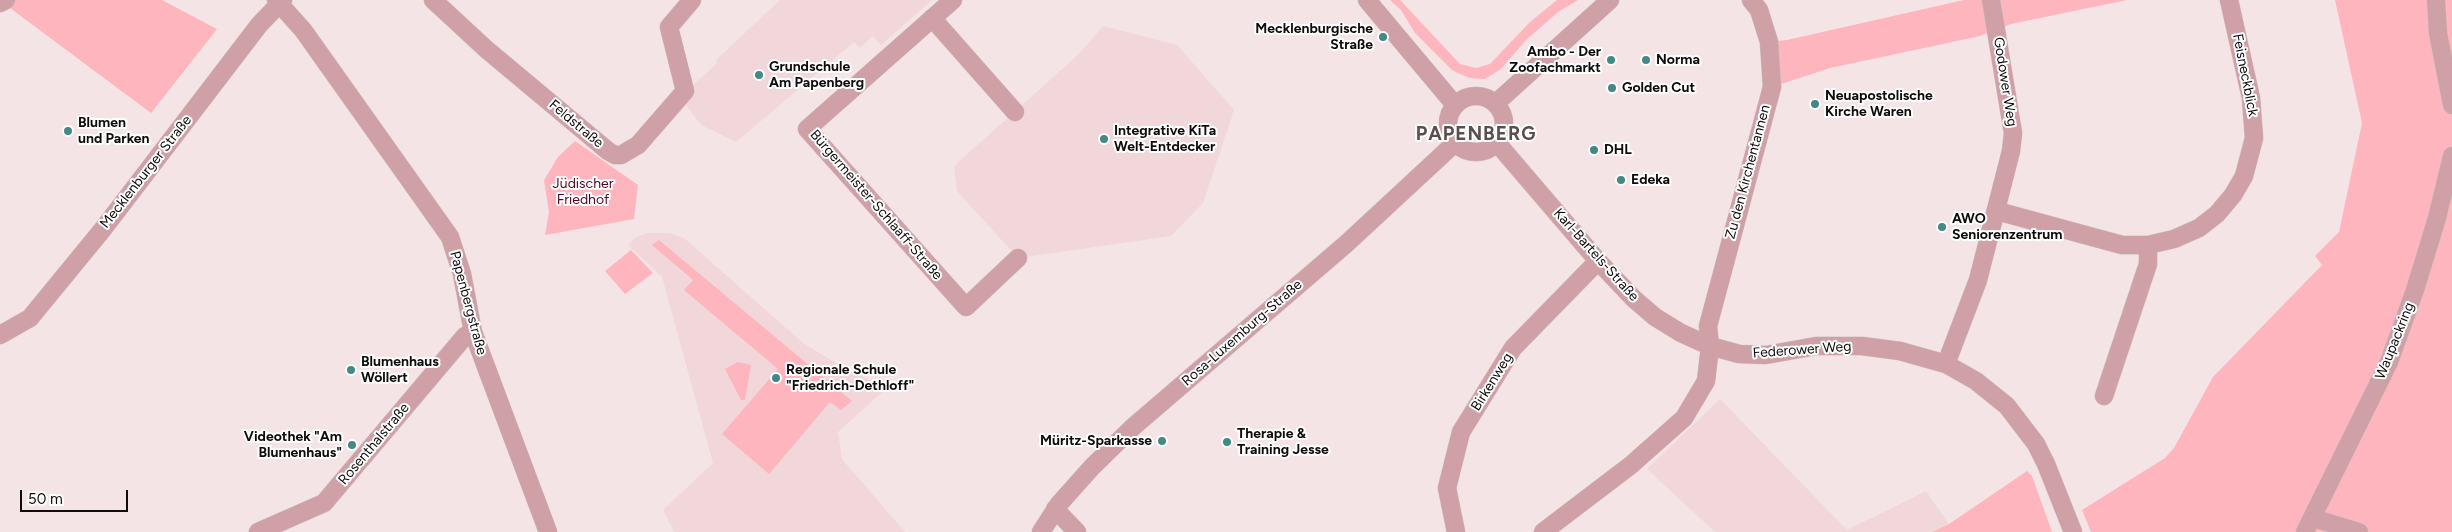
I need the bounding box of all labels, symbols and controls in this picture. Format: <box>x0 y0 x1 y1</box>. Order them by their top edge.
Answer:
place label: Mecklenburgische Straße <box>1255 21 1373 54</box>
marker: Mecklenburgische Straße <box>1377 31 1389 43</box>
street label: Feisneckblick <box>2229 32 2261 118</box>
street label: Godower Weg <box>1990 36 2020 128</box>
place label: Ambo - Der Zoofachmarkt <box>1509 44 1601 76</box>
place label: Norma <box>1656 52 1700 68</box>
marker: Ambo - Der Zoofachmarkt <box>1605 54 1617 66</box>
marker: Norma <box>1640 54 1652 66</box>
place label: Grundschule Am Papenberg <box>769 59 864 92</box>
marker: Grundschule Am Papenberg <box>753 69 765 81</box>
place label: Golden Cut <box>1622 80 1695 96</box>
marker: Golden Cut <box>1606 82 1618 94</box>
place label: Neuapostolische Kirche Waren <box>1825 88 1933 120</box>
street label: Feldstraße <box>545 96 607 152</box>
marker: Neuapostolische Kirche Waren <box>1809 98 1821 110</box>
street label: Zu den Kirchentannen <box>1722 103 1774 241</box>
street label: Mecklenburger Straße <box>97 112 195 232</box>
place label: Blumen und Parken <box>78 115 150 148</box>
place label: Integrative KiTa Welt-Entdecker <box>1114 123 1216 156</box>
district label: PAPENBERG <box>1415 123 1537 145</box>
marker: Blumen und Parken <box>62 125 74 137</box>
street label: Bürgermeister-Schlaaff-Straße <box>806 127 946 283</box>
marker: Integrative KiTa Welt-Entdecker <box>1098 133 1110 145</box>
place label: DHL <box>1604 142 1632 158</box>
marker: DHL <box>1588 144 1600 156</box>
place label: Edeka <box>1631 172 1670 188</box>
marker: Edeka <box>1615 174 1627 186</box>
park label: Jüdischer Friedhof <box>553 176 613 208</box>
street label: Karl-Bartels-Straße <box>1550 205 1642 305</box>
place label: AWO Seniorenzentrum <box>1952 211 2063 243</box>
marker: AWO Seniorenzentrum <box>1936 221 1948 233</box>
street label: Papenbergstraße <box>446 249 490 357</box>
street label: Rosa-Luxemburg-Straße <box>1178 276 1306 390</box>
street label: Waupackring <box>2372 300 2418 382</box>
street label: Federower Weg <box>1752 338 1852 362</box>
street label: Birkenweg <box>1468 350 1516 414</box>
place label: Blumenhaus Wöllert <box>361 354 439 387</box>
place label: Regionale Schule "Friedrich-Dethloff" <box>786 362 914 394</box>
marker: Blumenhaus Wöllert <box>345 364 357 376</box>
marker: Regionale Schule "Friedrich-Dethloff" <box>770 372 782 384</box>
street label: Rosenthalstraße <box>335 400 413 488</box>
place label: Therapie & Training Jesse <box>1237 426 1329 458</box>
place label: Videothek "Am Blumenhaus" <box>244 429 342 462</box>
place label: Müritz-Sparkasse <box>1040 433 1152 449</box>
marker: Müritz-Sparkasse <box>1156 435 1168 447</box>
marker: Therapie & Training Jesse <box>1221 436 1233 448</box>
marker: Videothek "Am Blumenhaus" <box>346 439 358 451</box>
scale bar <box>22 480 130 512</box>
text: 50 m <box>28 490 63 508</box>

